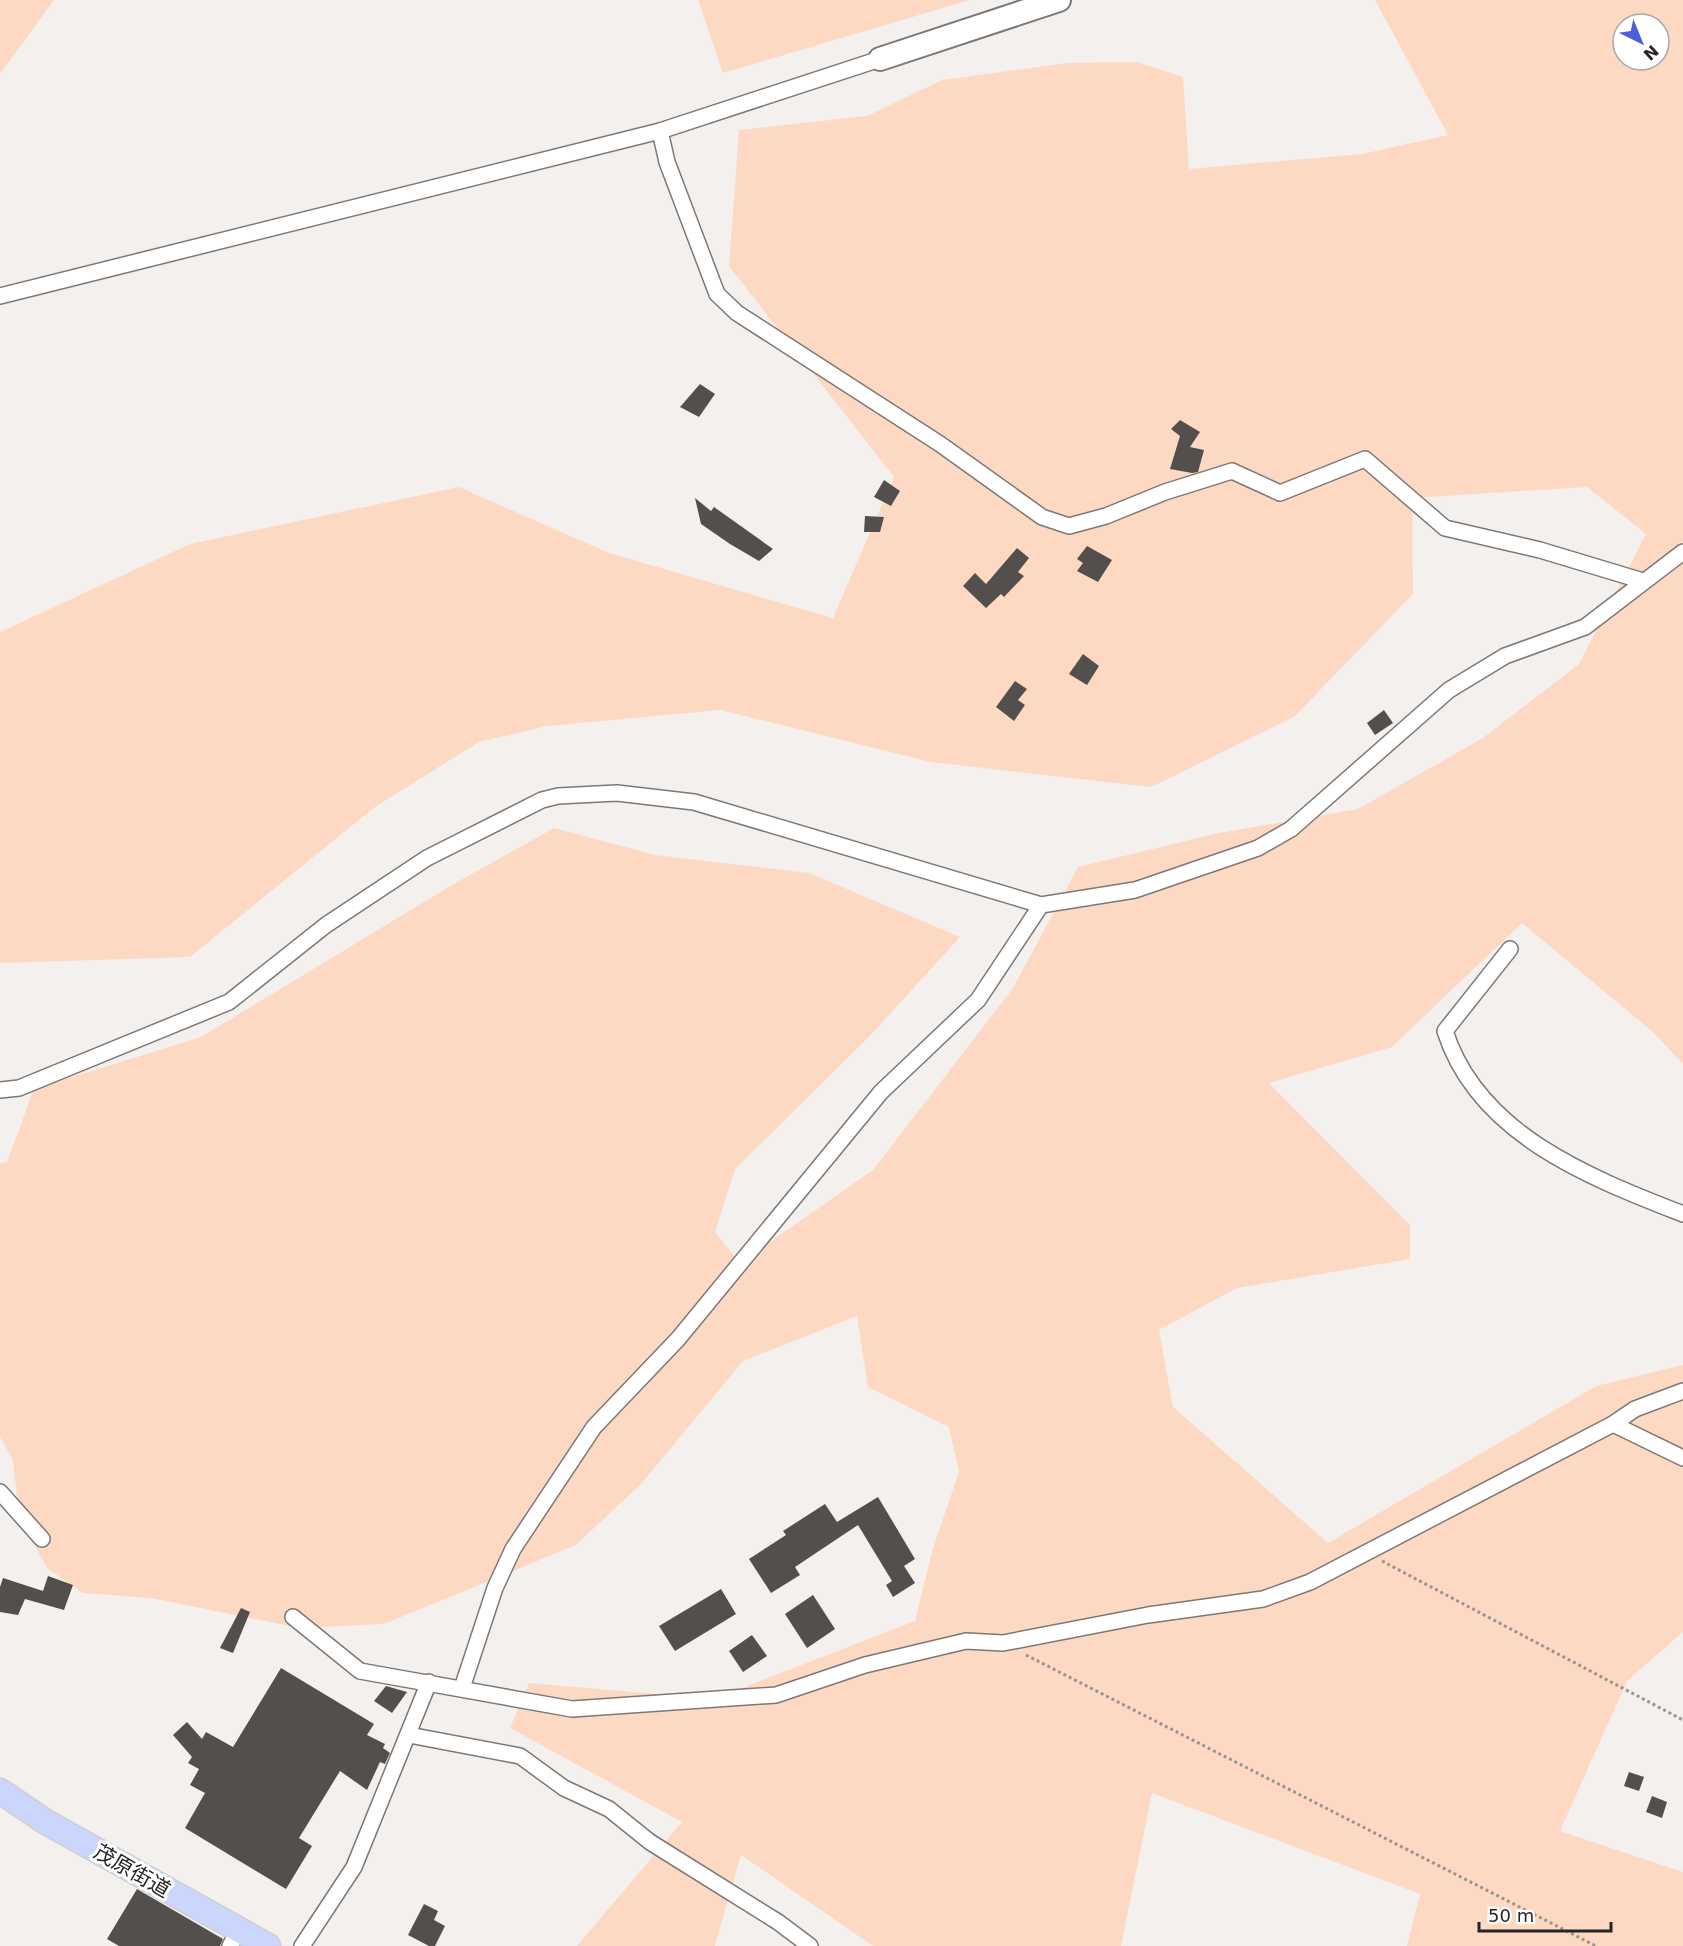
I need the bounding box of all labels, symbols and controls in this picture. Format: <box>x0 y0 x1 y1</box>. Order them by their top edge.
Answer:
north arrow <box>1611 12 1671 72</box>
text: N <box>1640 41 1662 64</box>
street label: 茂原街道 <box>90 1840 174 1902</box>
scale bar <box>1479 1895 1611 1933</box>
text: 50 m <box>1488 1905 1534 1926</box>

